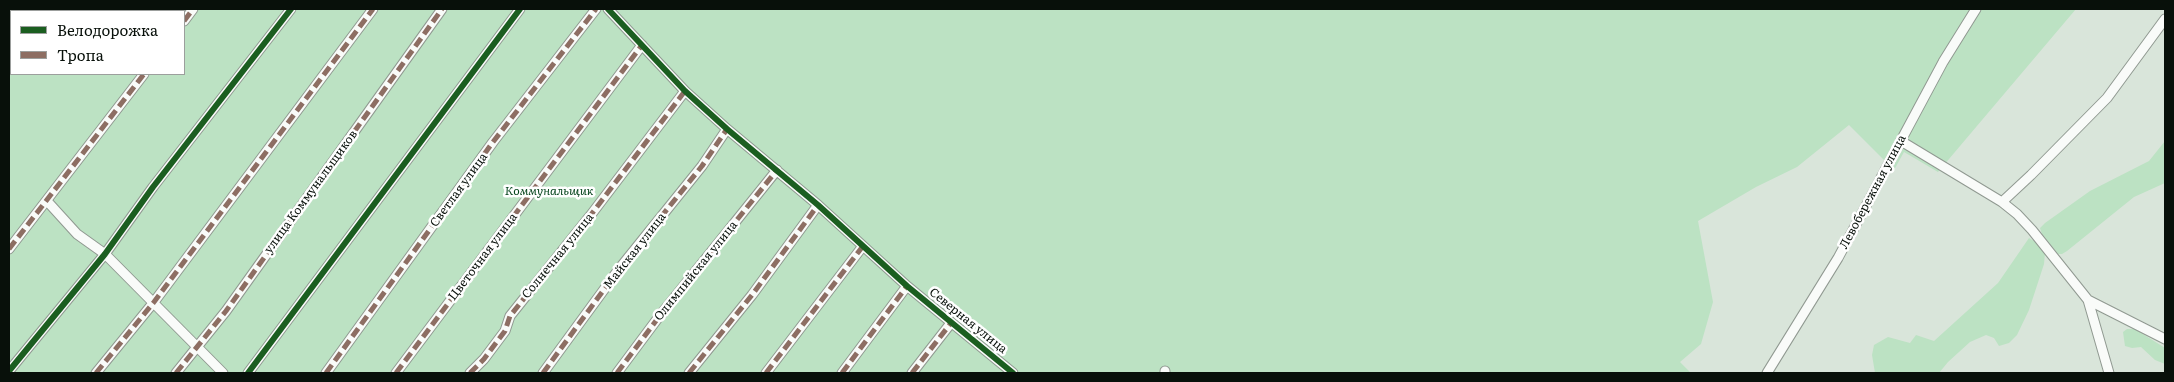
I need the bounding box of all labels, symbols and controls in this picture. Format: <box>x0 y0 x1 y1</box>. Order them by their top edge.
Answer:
legend <box>10 10 185 75</box>
text: Велодорожка <box>57 18 158 41</box>
text: Тропа <box>57 43 104 66</box>
street label: улица Коммунальщиков <box>261 128 361 256</box>
street label: Левобережная улица <box>1837 132 1909 252</box>
street label: Светлая улица <box>427 150 491 230</box>
park label: Коммунальщик <box>505 184 593 198</box>
street label: Цветочная улица <box>445 210 521 304</box>
street label: Солнечная улица <box>519 210 597 302</box>
street label: Майская улица <box>601 210 669 292</box>
street label: Олимпийская улица <box>651 218 741 324</box>
street label: Северная улица <box>926 285 1010 357</box>

